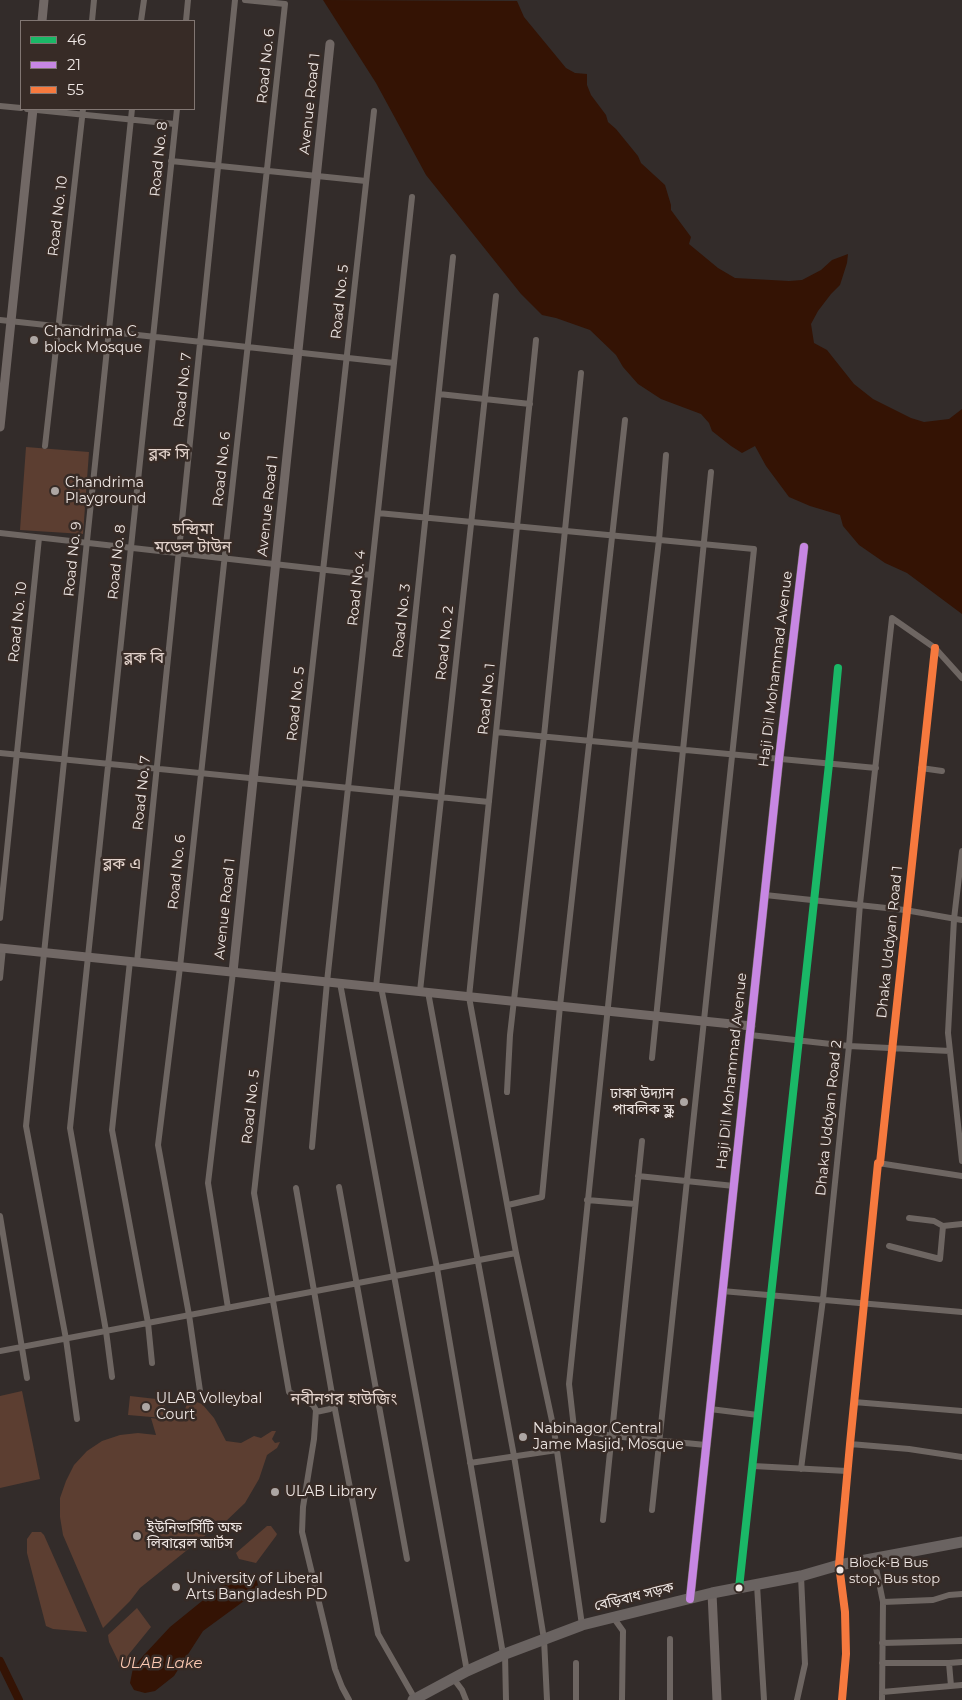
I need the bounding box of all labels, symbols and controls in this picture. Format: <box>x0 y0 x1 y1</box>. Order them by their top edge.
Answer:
legend <box>20 20 195 110</box>
street label: Road No. 6 <box>254 28 278 104</box>
text: 46 <box>67 30 86 49</box>
street label: Avenue Road 1 <box>296 52 324 156</box>
text: 21 <box>67 55 81 74</box>
text: 55 <box>67 80 84 99</box>
street label: Road No. 8 <box>147 120 171 198</box>
street label: Road No. 10 <box>45 175 71 257</box>
street label: Road No. 5 <box>328 264 352 340</box>
place label: Chandrima C block Mosque <box>44 324 142 357</box>
marker: Chandrima C block Mosque <box>28 334 40 346</box>
street label: Road No. 7 <box>171 352 195 428</box>
street label: Road No. 6 <box>210 431 234 507</box>
district label: ব্লক সি <box>149 444 189 464</box>
street label: Avenue Road 1 <box>254 454 282 558</box>
place label: Chandrima Playground <box>65 475 146 508</box>
marker: Chandrima Playground <box>49 485 61 497</box>
district label: চন্দ্রিমা মডেল টাউন <box>155 519 231 557</box>
street label: Road No. 9 <box>61 521 85 597</box>
street label: Road No. 8 <box>105 523 129 601</box>
street label: Road No. 4 <box>345 549 369 627</box>
street label: Haji Dil Mohammad Avenue <box>756 570 796 768</box>
street label: Road No. 10 <box>5 581 31 663</box>
street label: Road No. 3 <box>390 583 414 659</box>
street label: Road No. 2 <box>433 605 457 681</box>
district label: ব্লক বি <box>124 648 164 668</box>
street label: Road No. 1 <box>475 662 499 736</box>
street label: Road No. 5 <box>284 666 308 742</box>
street label: Road No. 7 <box>130 755 154 831</box>
street label: Road No. 6 <box>165 834 189 910</box>
district label: ব্লক এ <box>103 854 141 874</box>
street label: Avenue Road 1 <box>211 857 239 961</box>
street label: Dhaka Uddyan Road 1 <box>874 865 906 1019</box>
street label: Haji Dil Mohammad Avenue <box>713 972 751 1170</box>
street label: Dhaka Uddyan Road 2 <box>812 1039 846 1197</box>
street label: Road No. 5 <box>239 1069 263 1145</box>
place label: ঢাকা উদ্যান পাবলিক স্কুল <box>610 1086 674 1118</box>
marker: ঢাকা উদ্যান পাবলিক স্কুল <box>678 1096 690 1108</box>
district label: নবীনগর হাউজিং <box>291 1389 397 1409</box>
place label: ULAB Volleybal Court <box>156 1391 262 1424</box>
marker: ULAB Volleybal Court <box>140 1401 152 1413</box>
place label: Nabinagor Central Jame Masjid, Mosque <box>533 1421 684 1454</box>
marker: Nabinagor Central Jame Masjid, Mosque <box>517 1431 529 1443</box>
place label: ULAB Library <box>285 1484 377 1500</box>
marker: ULAB Library <box>269 1486 281 1498</box>
place label: ইউনিভার্সিটি অফ লিবারেল আর্টস <box>147 1520 242 1552</box>
marker: ইউনিভার্সিটি অফ লিবারেল আর্টস <box>131 1530 143 1542</box>
place label: Block-B Bus stop, Bus stop <box>849 1555 940 1586</box>
marker: Block-B Bus stop, Bus stop <box>835 1565 845 1575</box>
place label: University of Liberal Arts Bangladesh PD <box>186 1571 327 1604</box>
street label: বেড়িবাধ সড়ক <box>593 1579 675 1615</box>
marker: University of Liberal Arts Bangladesh PD <box>170 1581 182 1593</box>
unlabelled marker <box>734 1583 744 1593</box>
water label: ULAB Lake <box>120 1655 202 1673</box>

